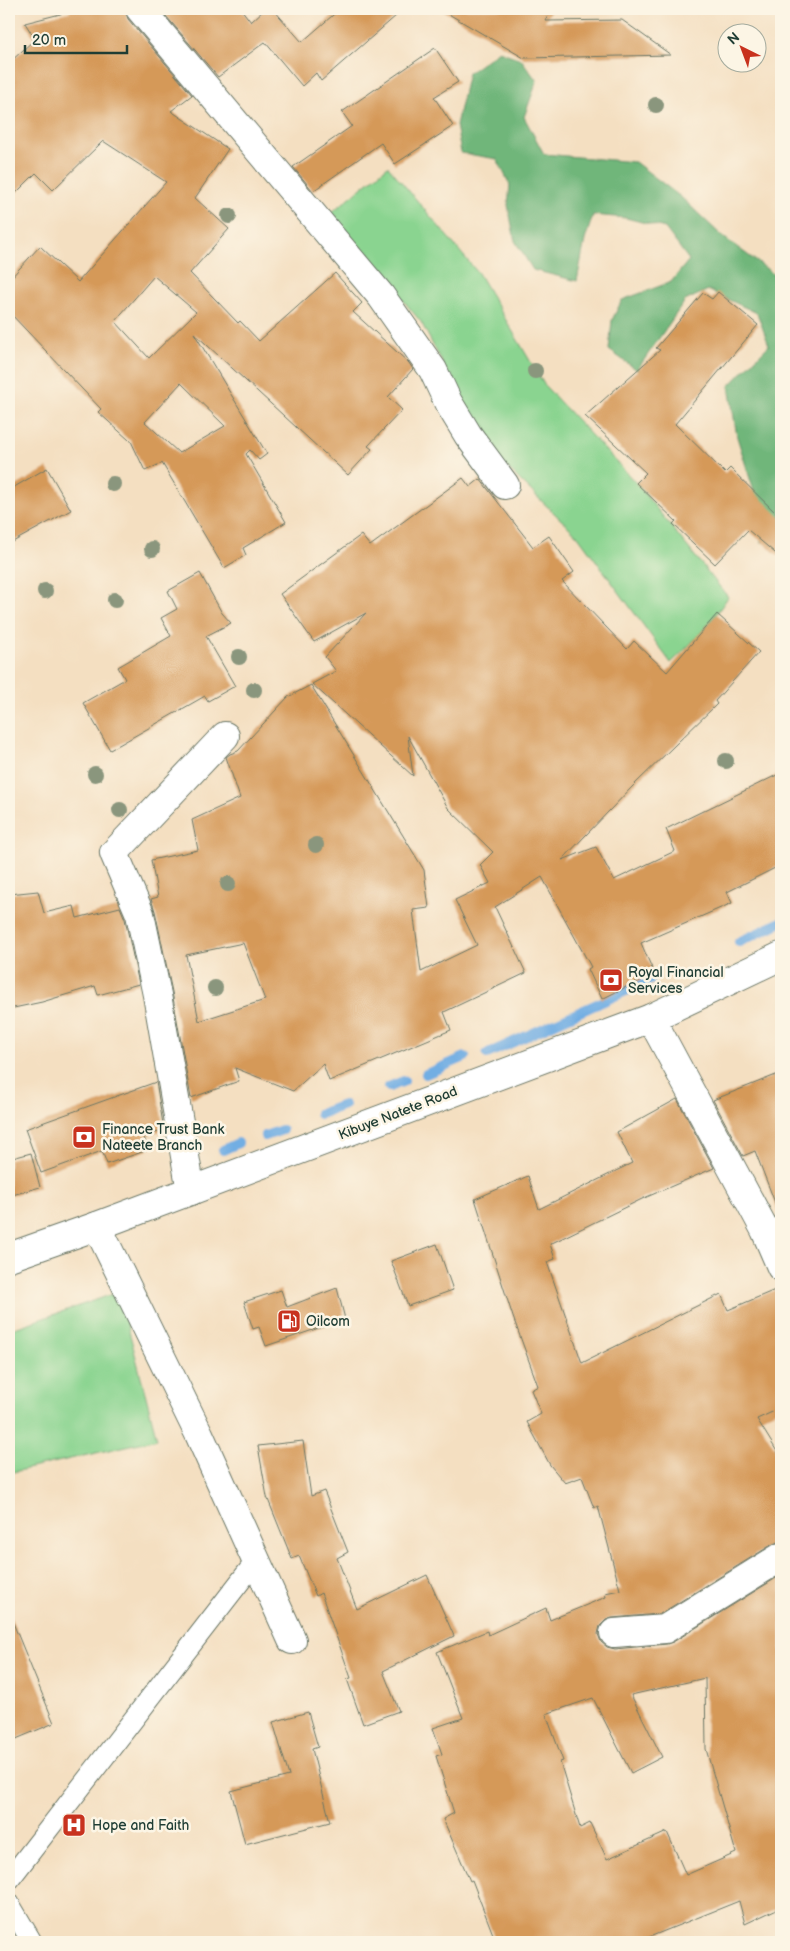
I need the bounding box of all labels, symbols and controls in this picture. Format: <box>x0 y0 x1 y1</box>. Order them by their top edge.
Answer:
scale bar <box>25 22 128 54</box>
north arrow <box>718 22 768 72</box>
text: N <box>724 29 743 49</box>
text: 20 m <box>32 31 66 50</box>
place label: Royal Financial Services <box>628 964 724 997</box>
bank icon: Royal Financial Services <box>598 967 624 993</box>
street label: Kibuye Natete Road <box>336 1083 460 1143</box>
place label: Finance Trust Bank Nateete Branch <box>102 1121 224 1154</box>
bank icon: Finance Trust Bank Nateete Branch <box>71 1124 97 1150</box>
fuel station icon: Oilcom <box>276 1308 302 1334</box>
place label: Oilcom <box>306 1313 350 1330</box>
hospital icon: Hope and Faith <box>61 1812 87 1838</box>
place label: Hope and Faith <box>92 1817 189 1834</box>

